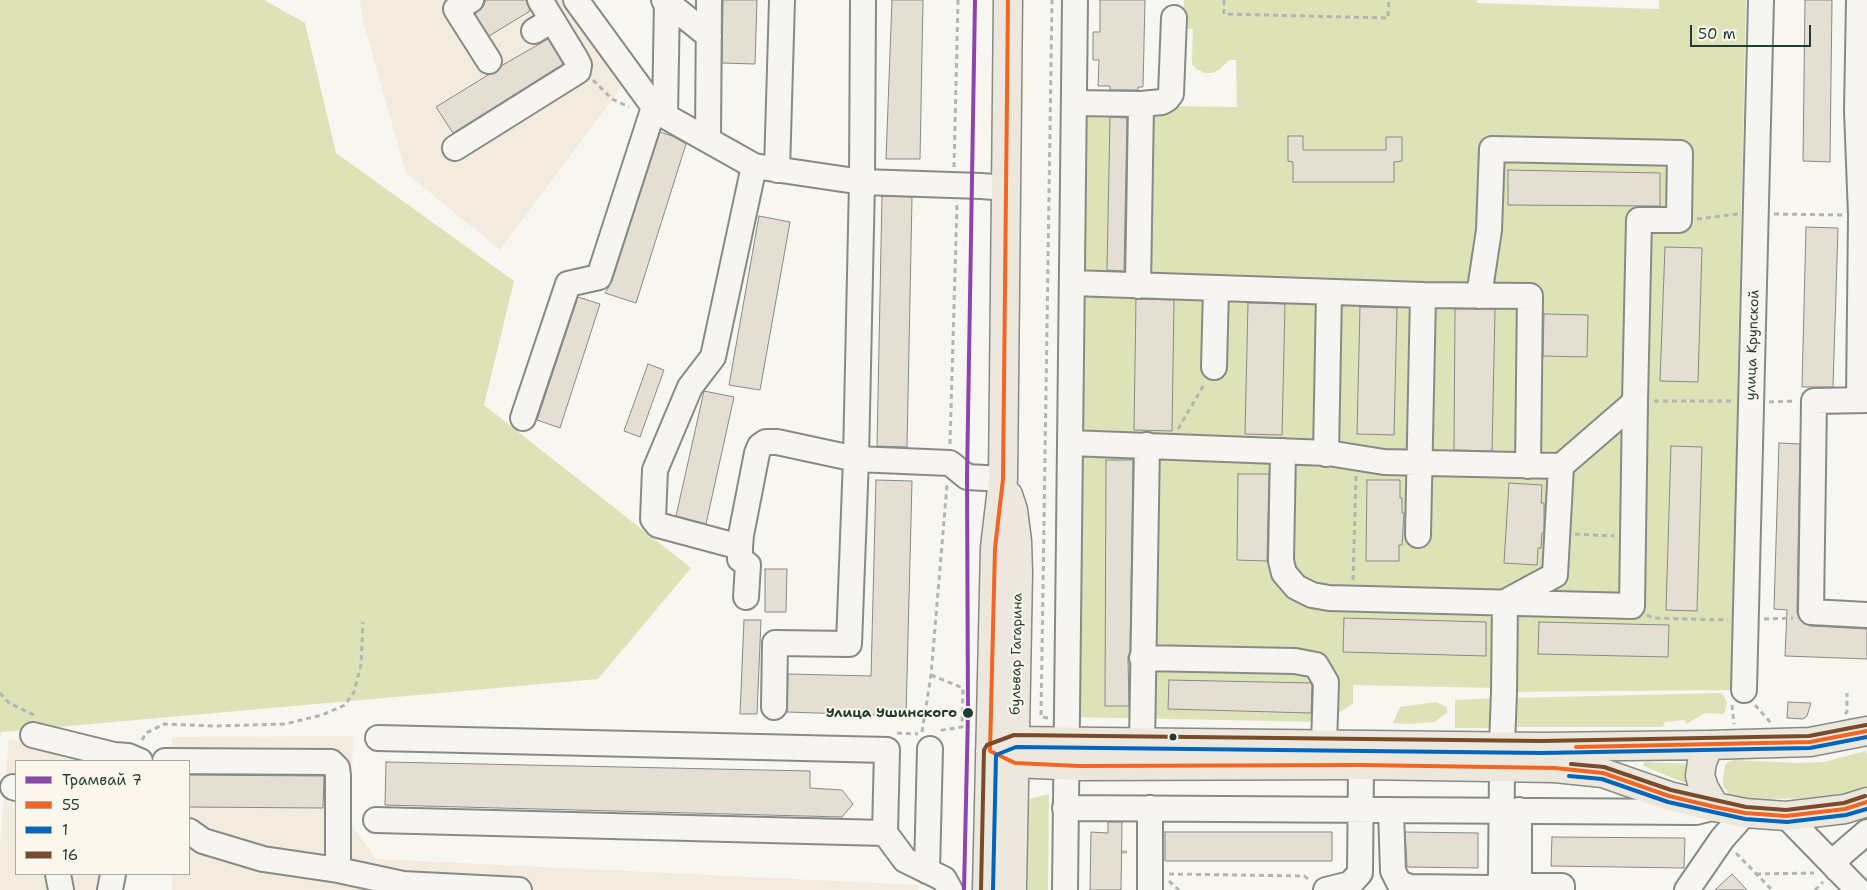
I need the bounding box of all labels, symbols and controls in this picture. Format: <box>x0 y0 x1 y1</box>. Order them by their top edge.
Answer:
scale bar <box>1692 15 1813 47</box>
text: 50 m <box>1698 24 1736 44</box>
street label: улица Крупской <box>1743 289 1763 401</box>
street label: бульвар Гагарина <box>1008 593 1026 715</box>
place label: Улица Ушинского <box>826 705 957 721</box>
marker: Улица Ушинского <box>961 706 975 720</box>
unlabelled marker <box>1168 732 1178 742</box>
legend <box>15 760 190 875</box>
text: Трамвай 7 <box>62 770 142 790</box>
text: 55 <box>62 795 80 815</box>
text: 1 <box>62 820 68 840</box>
text: 16 <box>62 845 78 865</box>

